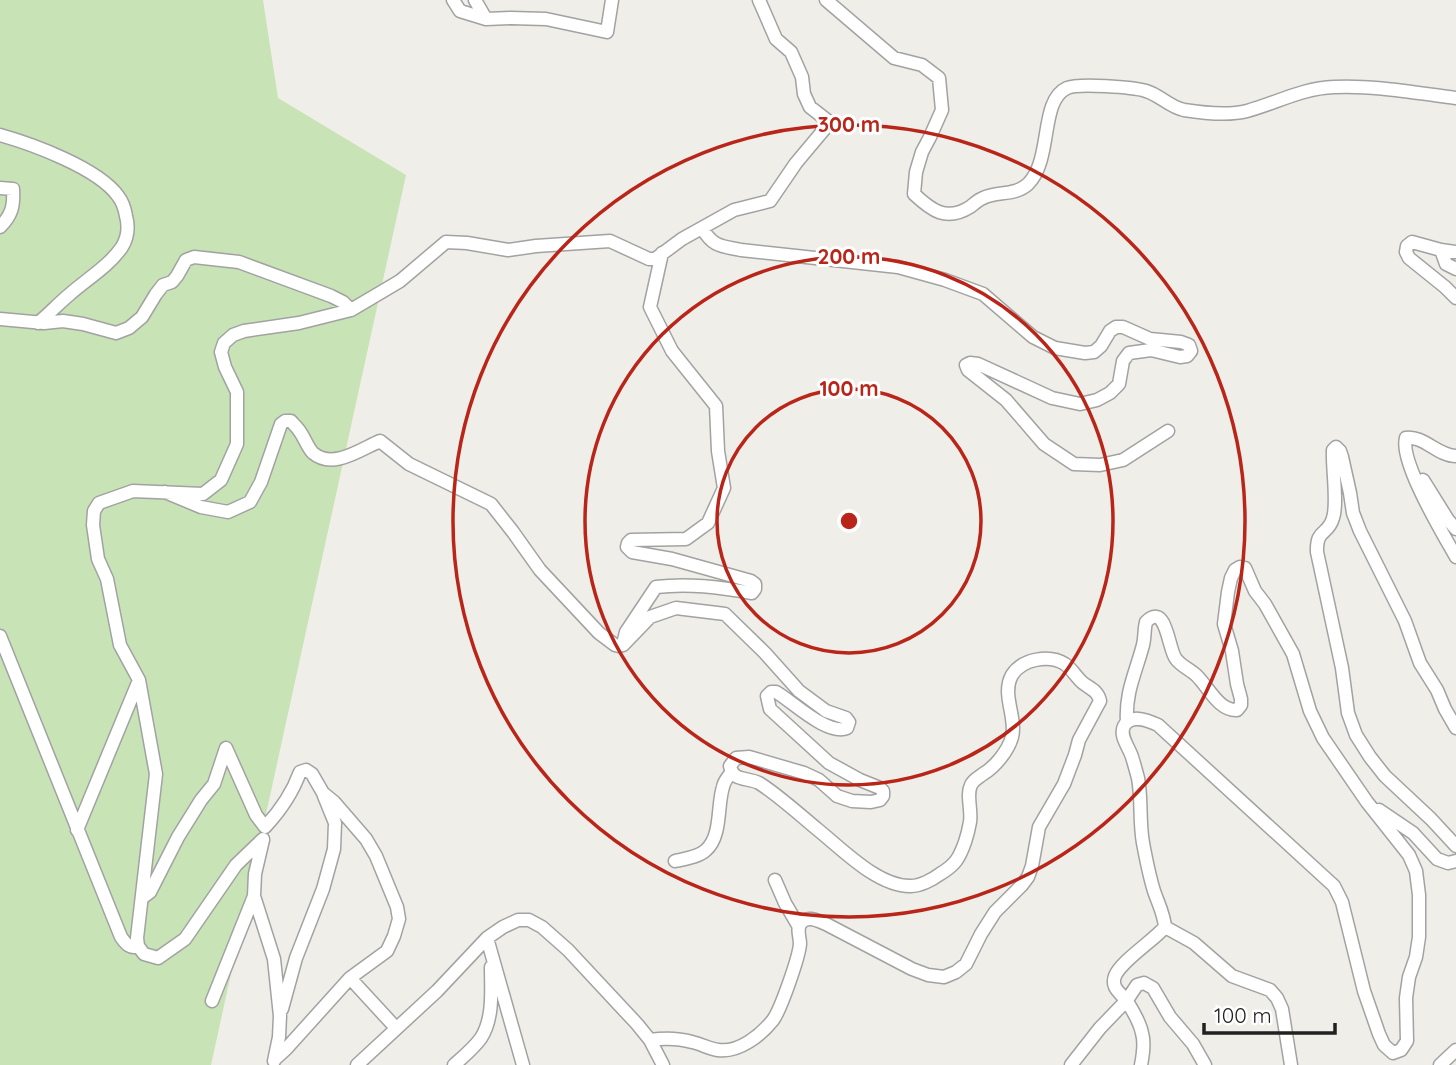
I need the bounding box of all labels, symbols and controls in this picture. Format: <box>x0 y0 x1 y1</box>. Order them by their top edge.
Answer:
text: 300 m <box>818 111 880 137</box>
text: 200 m <box>818 243 880 269</box>
text: 100 m <box>819 375 879 401</box>
centre of rings <box>837 509 861 533</box>
scale bar <box>1204 992 1335 1036</box>
text: 100 m <box>1214 1002 1272 1028</box>

